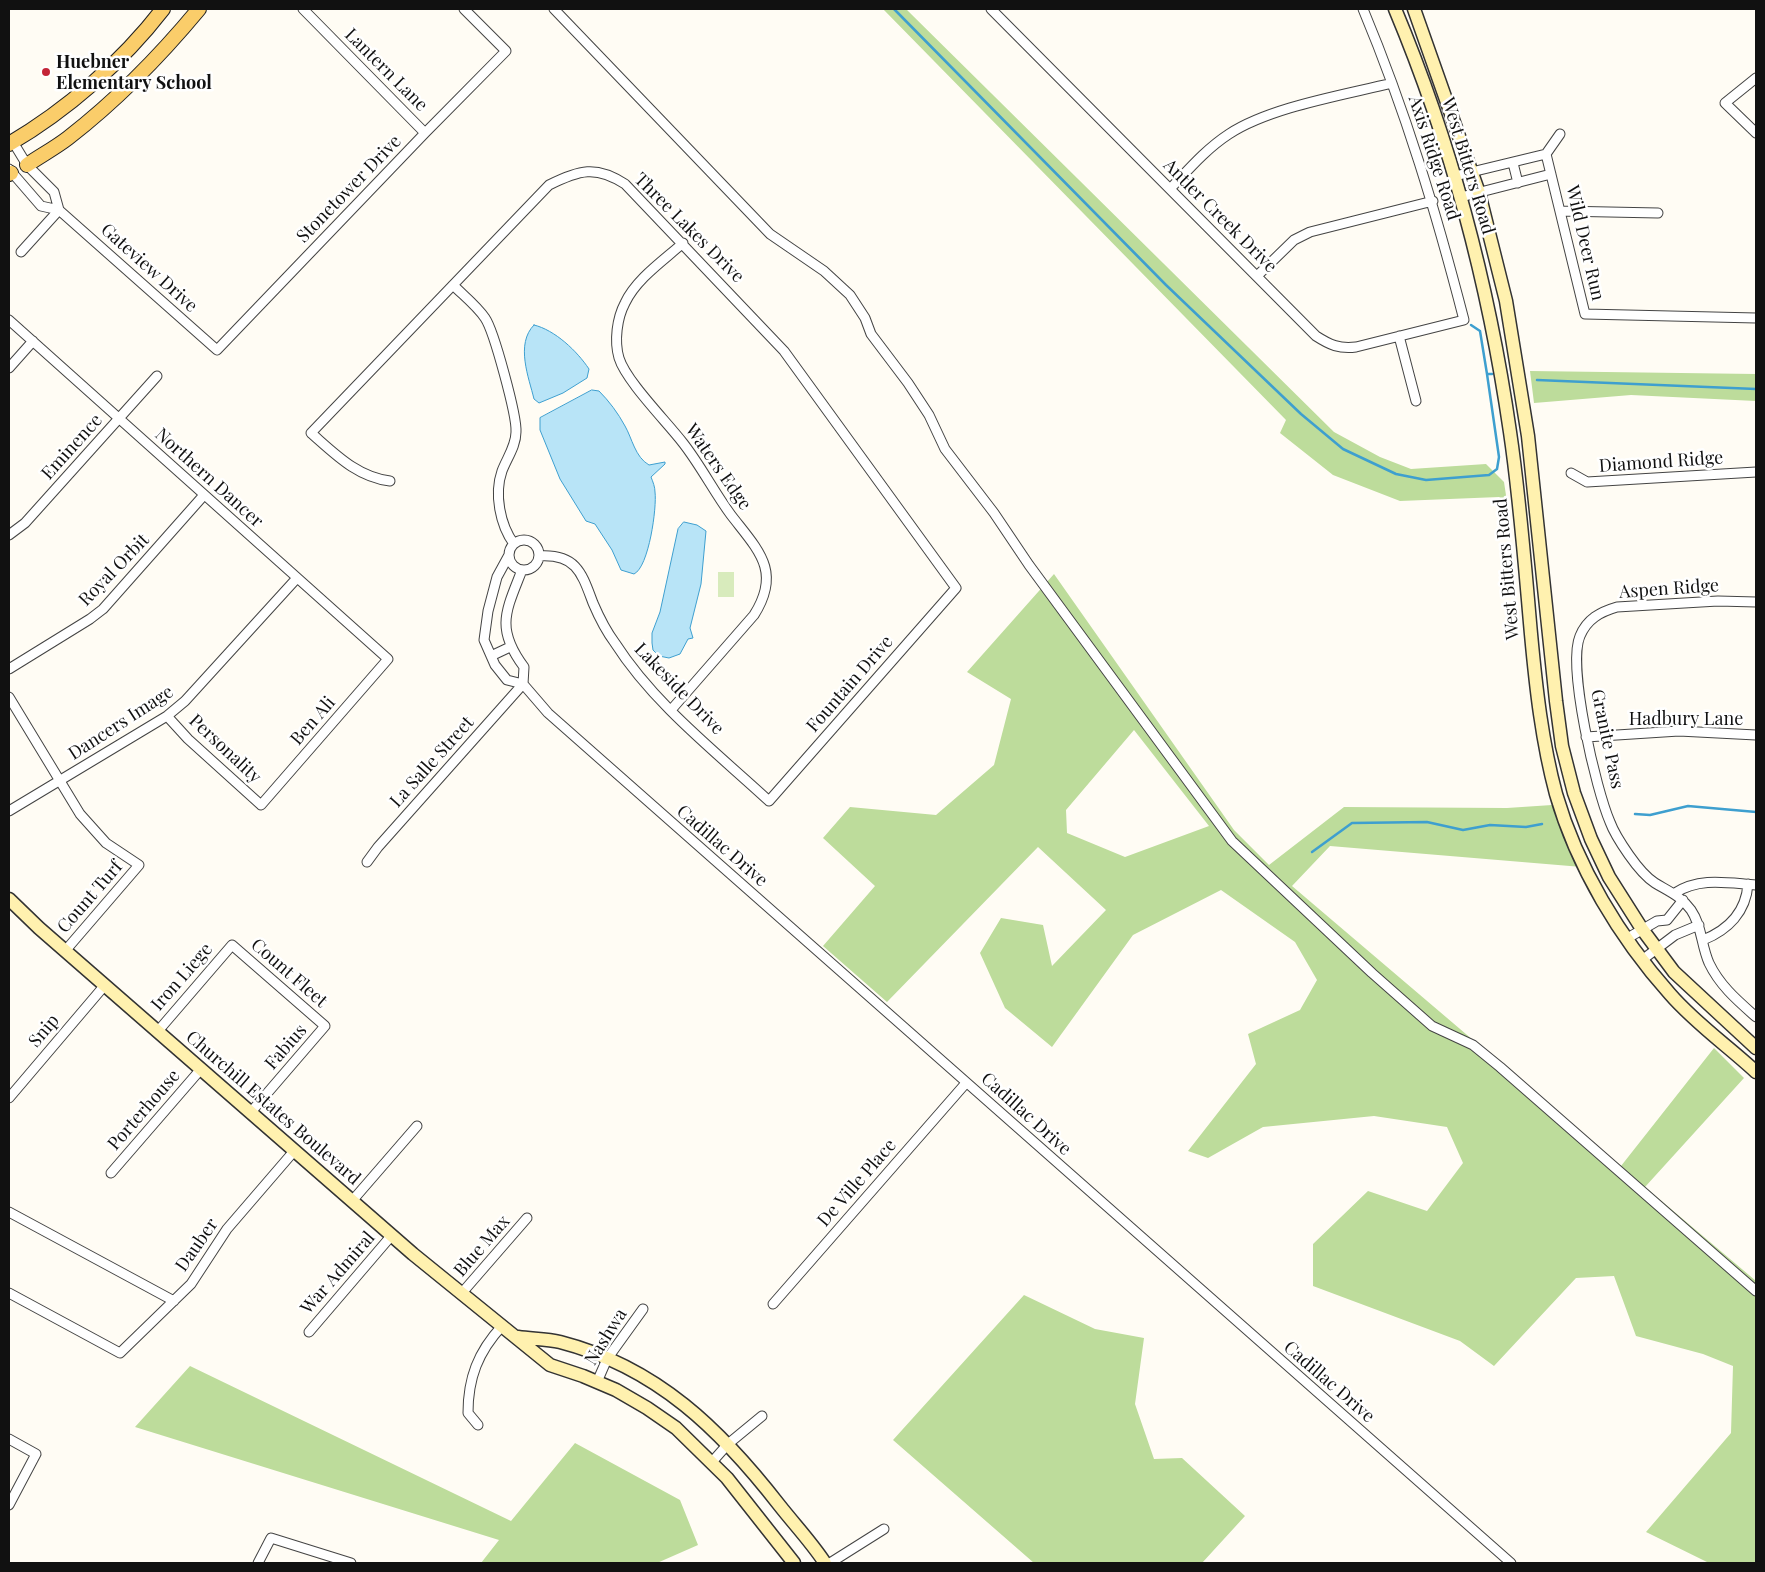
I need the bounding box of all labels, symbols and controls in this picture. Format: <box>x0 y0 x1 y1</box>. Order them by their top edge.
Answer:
street label: Lantern Lane <box>340 24 432 116</box>
place label: Huebner Elementary School <box>56 51 212 94</box>
marker: Huebner Elementary School <box>40 66 52 78</box>
street label: Axis Ridge Road <box>1404 93 1464 223</box>
street label: West Bitters Road <box>1437 95 1499 237</box>
street label: Stonetower Drive <box>292 131 406 247</box>
street label: Antler Creek Drive <box>1159 155 1281 277</box>
street label: Three Lakes Drive <box>630 169 748 287</box>
street label: Wild Deer Run <box>1561 183 1609 303</box>
street label: Gateview Drive <box>96 219 202 317</box>
street label: Eminence <box>37 410 107 484</box>
street label: Waters Edge <box>680 420 756 514</box>
street label: Northern Dancer <box>150 424 268 532</box>
street label: Diamond Ridge <box>1598 447 1724 477</box>
street label: West Bitters Road <box>1490 497 1524 641</box>
street label: Royal Orbit <box>74 530 154 610</box>
street label: Aspen Ridge <box>1618 575 1720 603</box>
street label: Fountain Drive <box>802 631 898 737</box>
street label: Lakeside Drive <box>630 639 728 739</box>
street label: Dancers Image <box>65 681 177 765</box>
street label: Granite Pass <box>1586 687 1628 791</box>
street label: Ben Ali <box>286 692 340 750</box>
street label: Hadbury Lane <box>1629 708 1743 730</box>
street label: Personality <box>184 710 266 788</box>
street label: La Salle Street <box>386 712 478 812</box>
street label: Cadillac Drive <box>672 801 772 891</box>
street label: Count Turf <box>53 856 127 938</box>
street label: Count Fleet <box>246 934 332 1012</box>
street label: Iron Liege <box>147 939 217 1015</box>
street label: Snip <box>24 1010 64 1052</box>
street label: Fabius <box>261 1020 311 1074</box>
street label: Churchill Estates Boulevard <box>181 1026 365 1190</box>
street label: Porterhouse <box>103 1065 185 1155</box>
street label: Cadillac Drive <box>977 1068 1075 1160</box>
street label: De Ville Place <box>813 1135 901 1231</box>
street label: Blue Max <box>450 1211 514 1281</box>
street label: Dauber <box>171 1214 223 1276</box>
street label: War Admiral <box>296 1227 380 1319</box>
street label: Nashwa <box>580 1305 632 1369</box>
street label: Cadillac Drive <box>1279 1337 1379 1427</box>

